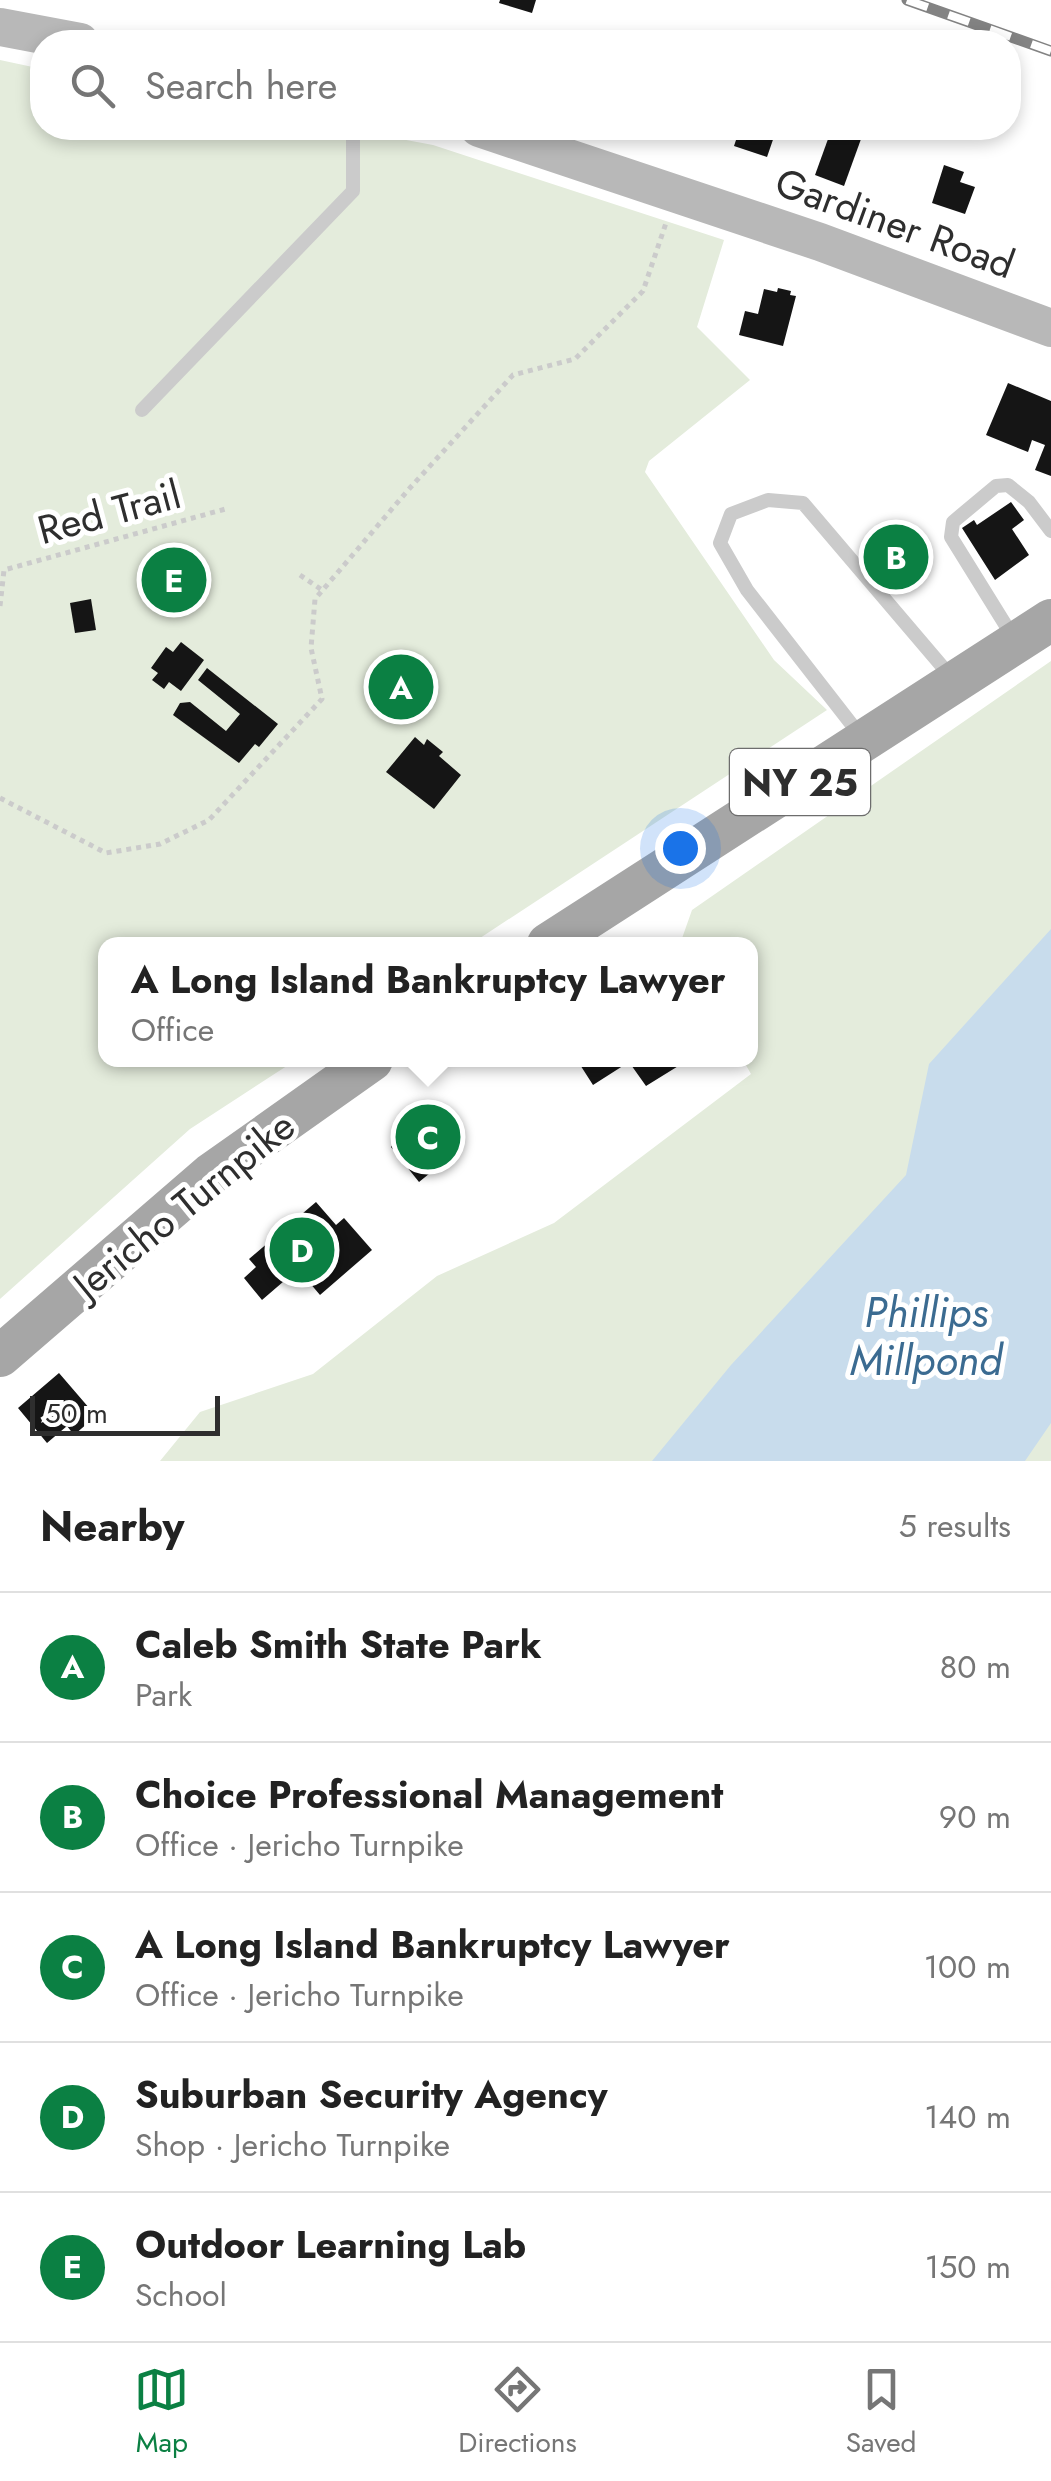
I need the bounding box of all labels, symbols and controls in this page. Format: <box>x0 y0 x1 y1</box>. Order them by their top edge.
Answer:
search box <box>30 30 1021 140</box>
icon: search <box>65 58 120 113</box>
text: Search here <box>145 58 337 113</box>
street label: Gardiner Road <box>767 153 1023 293</box>
street label: Red Trail <box>31 465 187 559</box>
pin: B <box>864 520 928 594</box>
pin: E <box>142 542 206 618</box>
pin: A <box>368 650 434 724</box>
road number: NY 25 <box>730 749 870 815</box>
your location <box>655 823 706 874</box>
popup <box>98 937 758 1067</box>
text: A Long Island Bankruptcy Lawyer <box>131 952 725 1007</box>
text: Office <box>131 1007 214 1053</box>
street label: Jericho Turnpike <box>57 1097 307 1316</box>
pin: C <box>396 1100 460 1174</box>
pin: D <box>270 1212 334 1288</box>
water label: Phillips Millpond <box>850 1282 1004 1391</box>
scale bar <box>30 1391 220 1436</box>
text: 50 m <box>45 1393 108 1434</box>
text: Nearby <box>40 1496 184 1557</box>
text: 5 results <box>899 1503 1011 1549</box>
text: Caleb Smith State Park <box>135 1617 542 1672</box>
text: A <box>61 1644 84 1690</box>
text: 80 m <box>940 1644 1011 1690</box>
text: Park <box>135 1672 192 1718</box>
text: Choice Professional Management <box>135 1767 723 1822</box>
text: B <box>62 1794 83 1840</box>
text: 90 m <box>939 1794 1011 1840</box>
text: Office · Jericho Turnpike <box>135 1822 464 1868</box>
text: A Long Island Bankruptcy Lawyer <box>135 1917 730 1972</box>
text: C <box>61 1944 84 1990</box>
text: 100 m <box>924 1944 1011 1990</box>
text: Office · Jericho Turnpike <box>135 1972 464 2018</box>
text: Suburban Security Agency <box>135 2067 608 2122</box>
text: D <box>61 2094 84 2140</box>
text: 140 m <box>924 2094 1011 2140</box>
text: Shop · Jericho Turnpike <box>135 2122 450 2168</box>
text: Outdoor Learning Lab <box>135 2217 526 2272</box>
text: E <box>63 2244 82 2290</box>
text: 150 m <box>925 2244 1011 2290</box>
text: School <box>135 2272 227 2318</box>
tab: Map <box>134 2362 189 2463</box>
tab: Directions <box>458 2362 577 2463</box>
tab: Saved <box>846 2362 917 2463</box>

